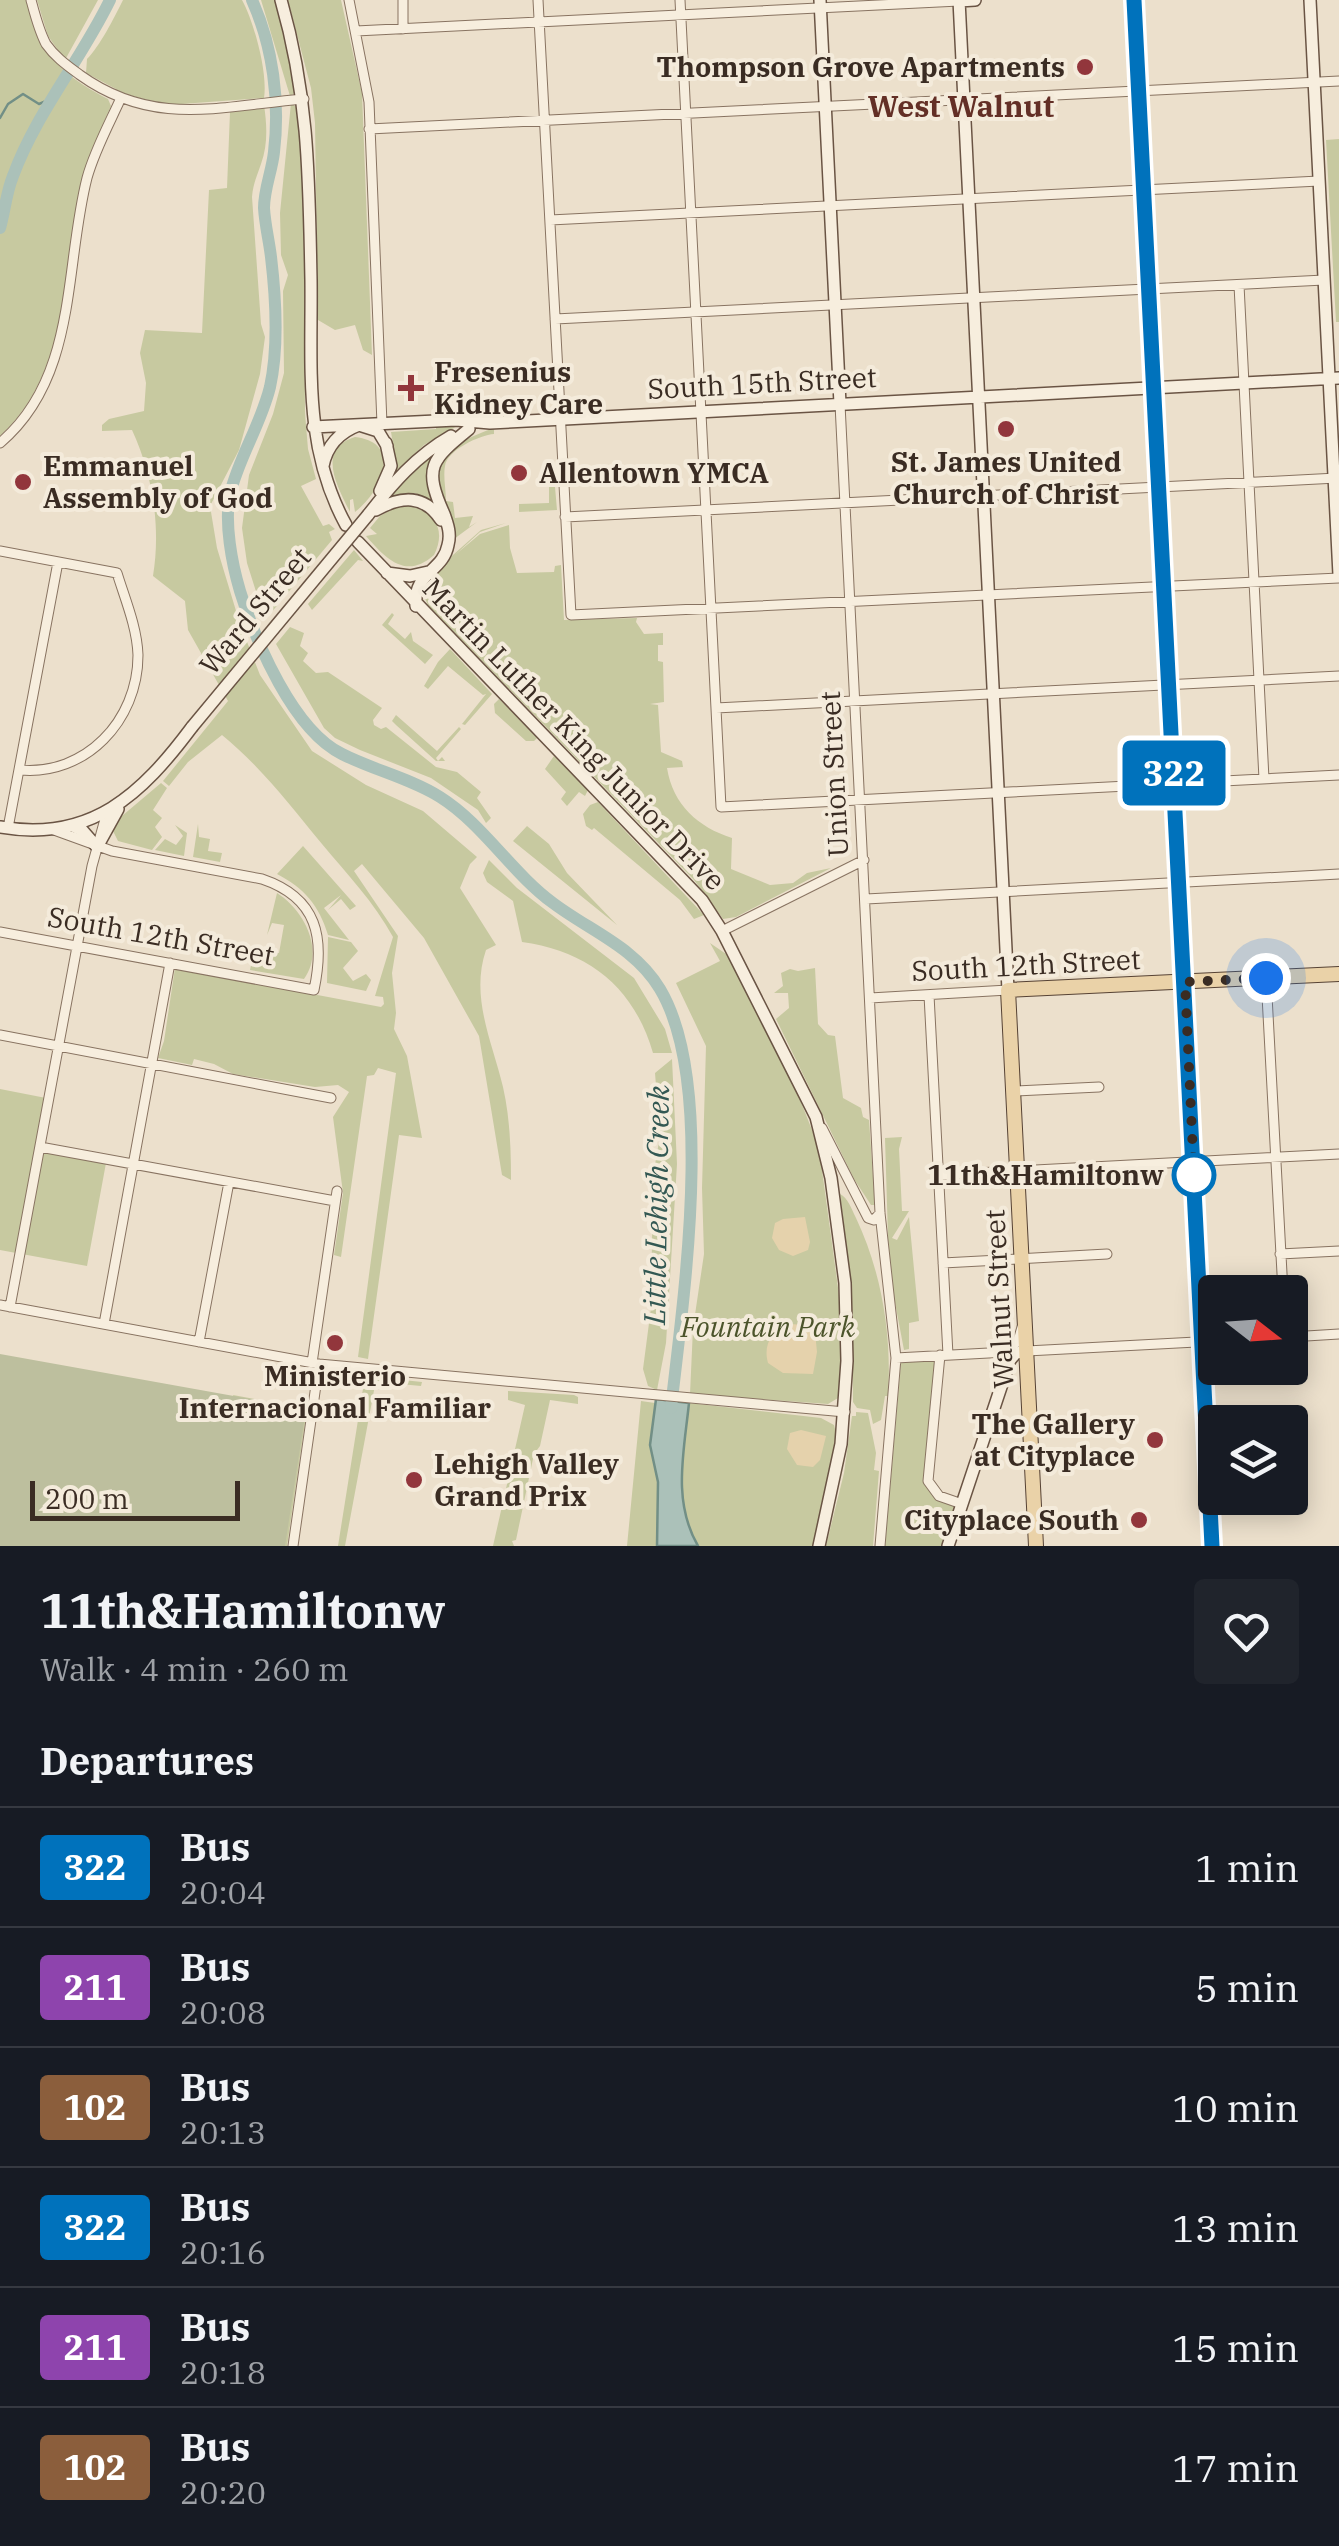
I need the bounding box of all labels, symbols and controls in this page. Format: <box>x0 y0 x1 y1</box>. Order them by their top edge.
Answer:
place label: Thompson Grove Apartments <box>657 48 1065 85</box>
marker: Thompson Grove Apartments <box>1074 56 1096 78</box>
district label: West Walnut <box>868 86 1054 125</box>
place label: Fresenius Kidney Care <box>434 353 603 422</box>
street label: South 15th Street <box>646 358 878 407</box>
marker: Fresenius Kidney Care <box>398 375 424 401</box>
marker: St. James United Church of Christ <box>995 418 1017 440</box>
place label: St. James United Church of Christ <box>891 443 1121 512</box>
place label: Emmanuel Assembly of God <box>43 447 273 516</box>
place label: Allentown YMCA <box>539 454 769 491</box>
marker: Allentown YMCA <box>508 462 530 484</box>
marker: Emmanuel Assembly of God <box>12 471 34 493</box>
street label: Ward Street <box>191 539 319 682</box>
street label: Martin Luther King Junior Drive <box>415 569 734 898</box>
street label: Union Street <box>811 690 856 858</box>
line badge: 322 <box>1116 740 1232 806</box>
text: 322 <box>1142 750 1206 796</box>
street label: South 12th Street <box>45 897 277 974</box>
street label: South 12th Street <box>910 940 1142 989</box>
your location <box>1241 953 1291 1003</box>
water label: Little Lehigh Creek <box>634 1085 677 1326</box>
marker: 11th&Hamiltonw <box>1173 1154 1215 1196</box>
place label: 11th&Hamiltonw <box>927 1156 1164 1193</box>
street label: Walnut Street <box>975 1208 1022 1390</box>
north arrow <box>1198 1275 1308 1385</box>
map controls <box>1198 1275 1308 1515</box>
park label: Fountain Park <box>680 1308 855 1345</box>
marker: Ministerio Internacional Familiar <box>324 1332 346 1354</box>
place label: Ministerio Internacional Familiar <box>179 1357 491 1426</box>
place label: The Gallery at Cityplace <box>972 1405 1135 1474</box>
button: layers <box>1198 1405 1308 1515</box>
marker: The Gallery at Cityplace <box>1144 1429 1166 1451</box>
place label: Lehigh Valley Grand Prix <box>434 1445 619 1514</box>
marker: Lehigh Valley Grand Prix <box>403 1469 425 1491</box>
scale bar <box>30 1476 240 1520</box>
text: 200 m <box>45 1480 129 1517</box>
place label: Cityplace South <box>904 1501 1119 1538</box>
marker: Cityplace South <box>1128 1509 1150 1531</box>
text: 11th&Hamiltonw <box>40 1579 446 1641</box>
button: heart <box>1194 1579 1299 1684</box>
text: Walk · 4 min · 260 m <box>40 1648 348 1690</box>
text: Departures <box>40 1736 254 1785</box>
text: Bus <box>180 1822 250 1871</box>
text: 1 min <box>1195 1843 1299 1892</box>
text: 322 <box>63 1844 127 1890</box>
text: 20:04 <box>180 1871 266 1913</box>
text: Bus <box>180 1942 250 1991</box>
text: 5 min <box>1195 1963 1299 2012</box>
text: 211 <box>63 1964 127 2010</box>
text: 20:08 <box>180 1991 266 2033</box>
text: Bus <box>180 2062 250 2111</box>
text: 10 min <box>1172 2083 1299 2132</box>
text: 102 <box>63 2084 127 2130</box>
text: 20:13 <box>180 2111 266 2153</box>
text: Bus <box>180 2182 250 2231</box>
text: 13 min <box>1172 2203 1299 2252</box>
text: 322 <box>63 2204 127 2250</box>
text: 20:16 <box>180 2231 266 2273</box>
text: Bus <box>180 2302 250 2351</box>
text: 15 min <box>1172 2323 1299 2372</box>
text: 211 <box>63 2324 127 2370</box>
text: 20:18 <box>180 2351 266 2393</box>
text: Bus <box>180 2422 250 2471</box>
text: 17 min <box>1172 2443 1299 2492</box>
text: 102 <box>63 2444 127 2490</box>
text: 20:20 <box>180 2471 266 2513</box>

